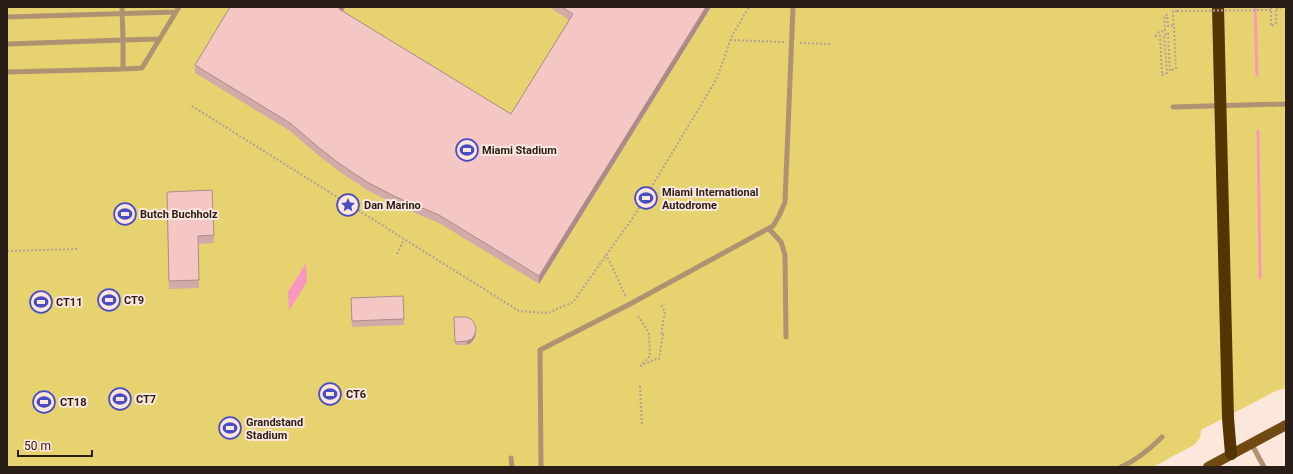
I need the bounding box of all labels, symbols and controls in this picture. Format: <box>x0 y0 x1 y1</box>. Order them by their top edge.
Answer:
sports icon: Miami Stadium <box>454 137 480 163</box>
place label: Miami Stadium <box>482 144 557 157</box>
sports icon: Miami International Autodrome <box>633 185 659 211</box>
place label: Miami International Autodrome <box>662 186 759 212</box>
place icon: Dan Marino <box>335 192 361 218</box>
place label: Dan Marino <box>364 199 421 212</box>
sports icon: Butch Buchholz <box>112 201 138 227</box>
place label: Butch Buchholz <box>140 208 218 221</box>
sports icon: CT9 <box>96 287 122 313</box>
sports icon: CT11 <box>28 289 54 315</box>
place label: CT9 <box>124 294 144 307</box>
place label: CT11 <box>56 296 82 309</box>
sports icon: CT6 <box>317 381 343 407</box>
sports icon: CT7 <box>107 386 133 412</box>
place label: CT6 <box>346 388 366 401</box>
sports icon: CT18 <box>31 389 57 415</box>
place label: CT7 <box>136 393 156 406</box>
place label: CT18 <box>60 396 86 409</box>
sports icon: Grandstand Stadium <box>217 415 243 441</box>
place label: Grandstand Stadium <box>246 416 303 442</box>
scale bar <box>18 432 92 458</box>
text: 50 m <box>24 439 51 453</box>

